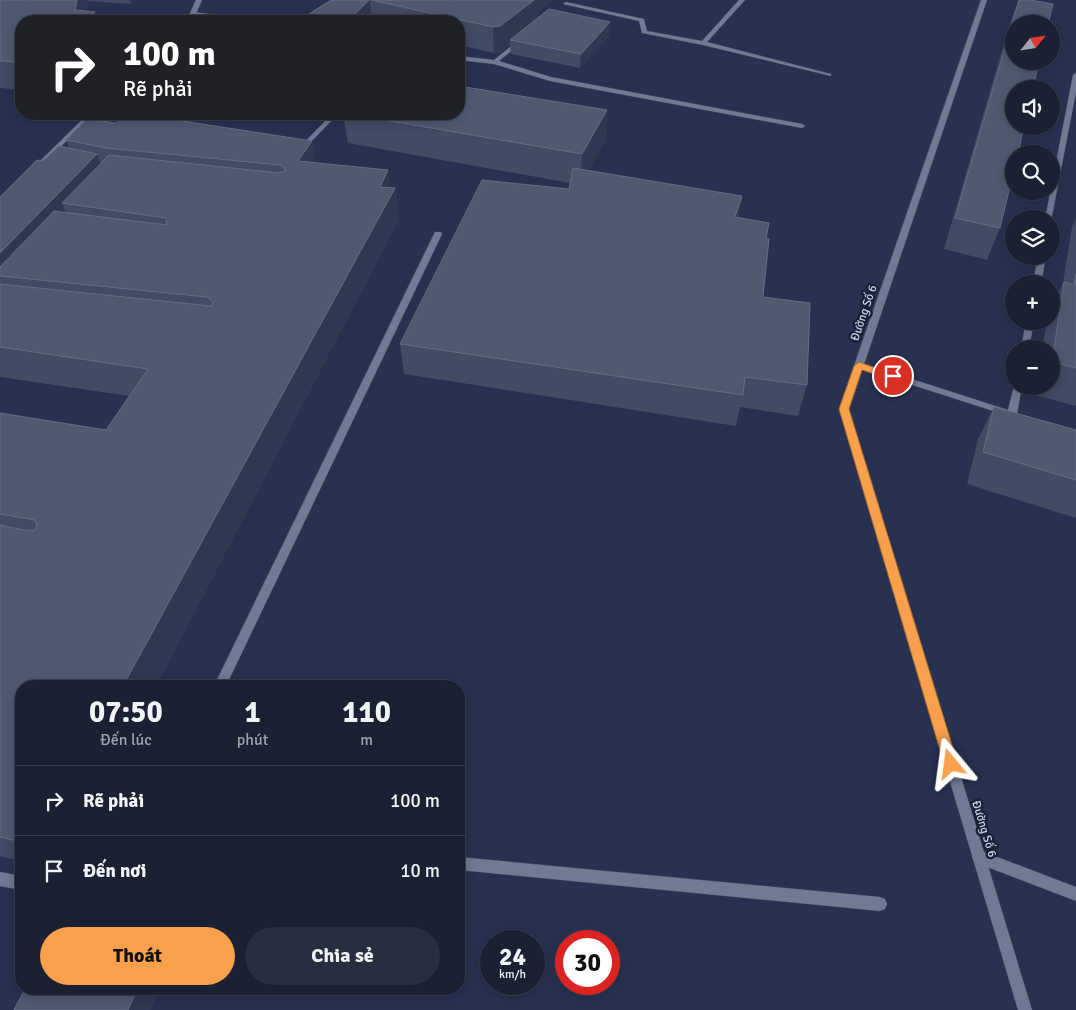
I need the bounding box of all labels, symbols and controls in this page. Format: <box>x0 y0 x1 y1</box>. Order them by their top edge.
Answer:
north arrow <box>1005 15 1060 70</box>
map controls <box>1005 15 1060 395</box>
text: 100 m <box>123 32 216 75</box>
icon: right <box>40 35 105 100</box>
text: Rẽ phải <box>123 75 193 102</box>
button: sound <box>1005 80 1060 135</box>
button: search <box>1005 145 1060 200</box>
button: layers <box>1005 210 1060 265</box>
button: + <box>1005 275 1060 330</box>
street label: Đường Số 6 <box>847 283 881 343</box>
button: − <box>1005 340 1060 395</box>
pin <box>872 355 914 397</box>
icon: arrive <box>879 362 907 390</box>
text: 07:50 <box>89 694 163 731</box>
text: 1 <box>244 694 261 731</box>
text: 110 <box>342 694 391 731</box>
text: Đến lúc <box>100 730 152 750</box>
text: phút <box>237 730 268 750</box>
text: m <box>360 730 373 750</box>
position arrow <box>924 737 976 789</box>
icon: right <box>40 787 68 815</box>
text: Rẽ phải <box>83 789 144 813</box>
text: 100 m <box>390 789 440 813</box>
street label: Đường Số 6 <box>968 799 1000 859</box>
icon: arrive <box>40 857 68 885</box>
text: Đến nơi <box>83 859 146 883</box>
text: 10 m <box>400 859 440 883</box>
button: Thoát <box>40 927 235 985</box>
button: Chia sẻ <box>245 927 440 985</box>
speed limit sign: 30 <box>555 930 620 995</box>
text: 24 <box>499 941 526 972</box>
text: km/h <box>499 967 526 982</box>

